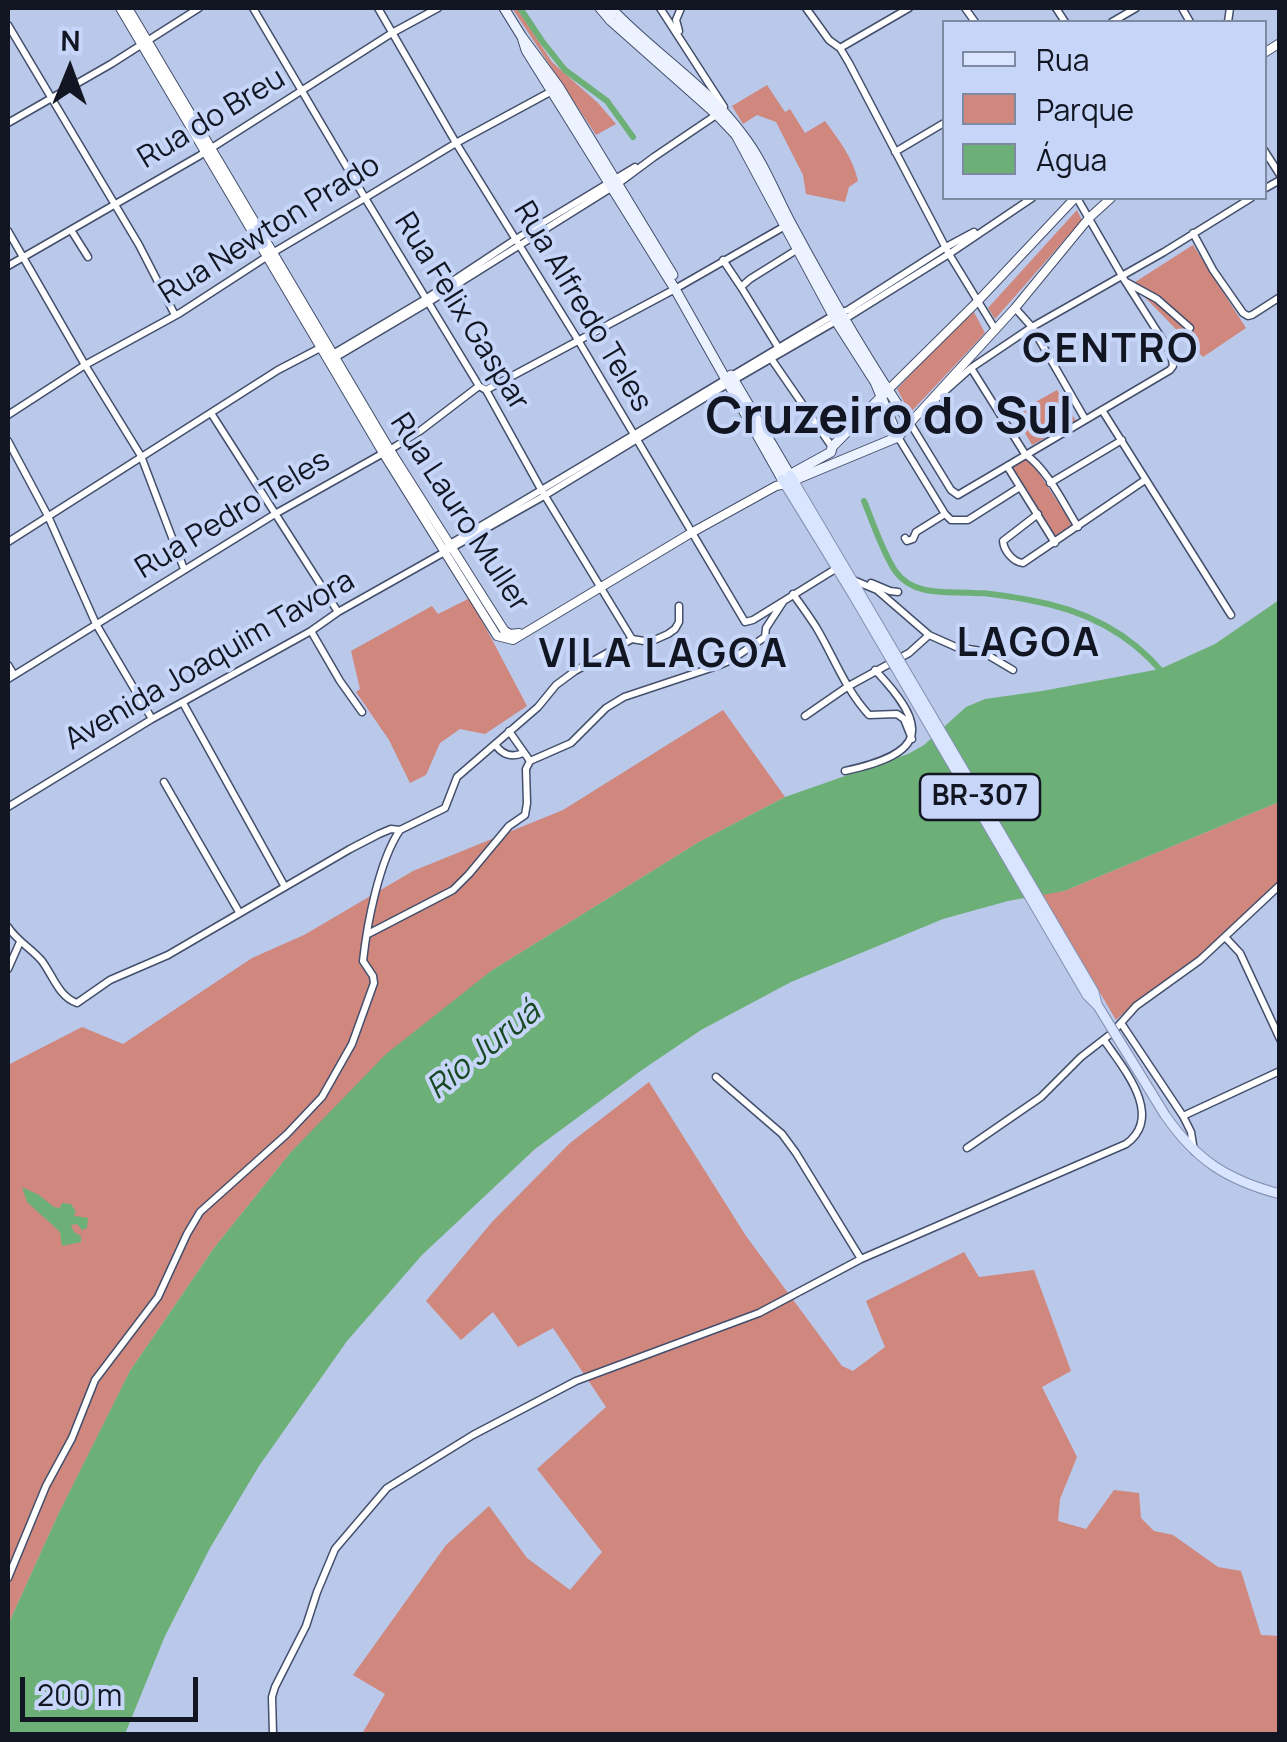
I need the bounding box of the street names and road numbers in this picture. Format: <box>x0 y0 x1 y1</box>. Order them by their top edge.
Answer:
street label: Rua do Breu <box>132 61 292 177</box>
street label: Rua Newton Prado <box>153 148 387 312</box>
street label: Rua Alfredo Teles <box>505 195 659 419</box>
street label: Rua Felix Gaspar <box>386 207 536 417</box>
street label: Rua Lauro Muller <box>382 407 536 619</box>
street label: Rua Pedro Teles <box>129 443 337 587</box>
street label: Avenida Joaquim Tavora <box>59 563 361 759</box>
road number: BR-307 <box>920 774 1040 820</box>

